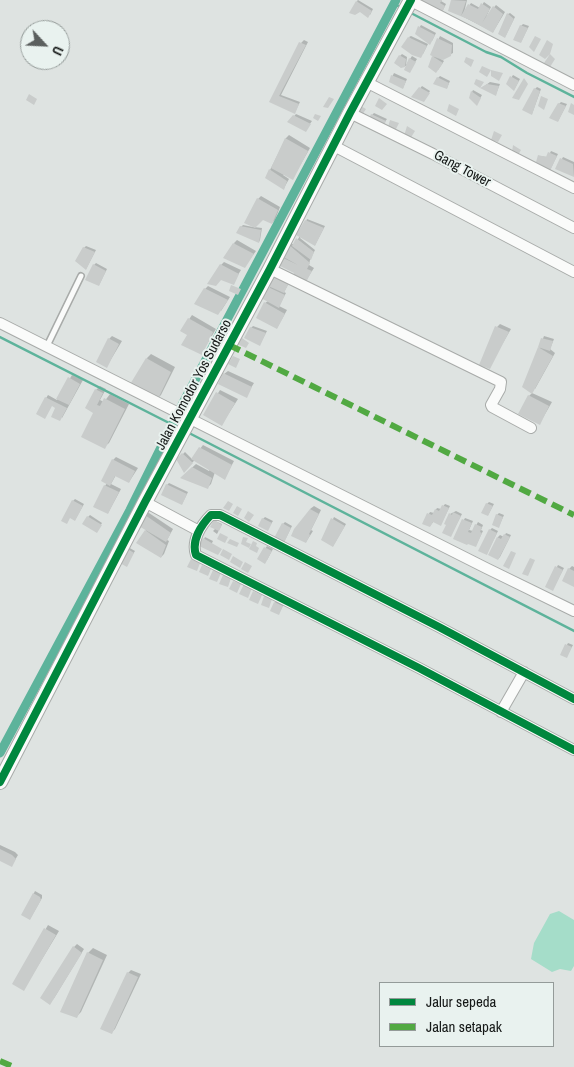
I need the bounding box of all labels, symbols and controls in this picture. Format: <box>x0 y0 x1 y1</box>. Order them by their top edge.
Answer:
north arrow <box>20 20 70 70</box>
text: U <box>48 43 68 58</box>
street label: Gang Tower <box>431 147 493 191</box>
street label: Jalan Komodor Yos Sudarso <box>152 317 236 453</box>
legend <box>379 982 554 1047</box>
text: Jalur sepeda <box>426 991 496 1012</box>
text: Jalan setapak <box>426 1016 502 1037</box>

